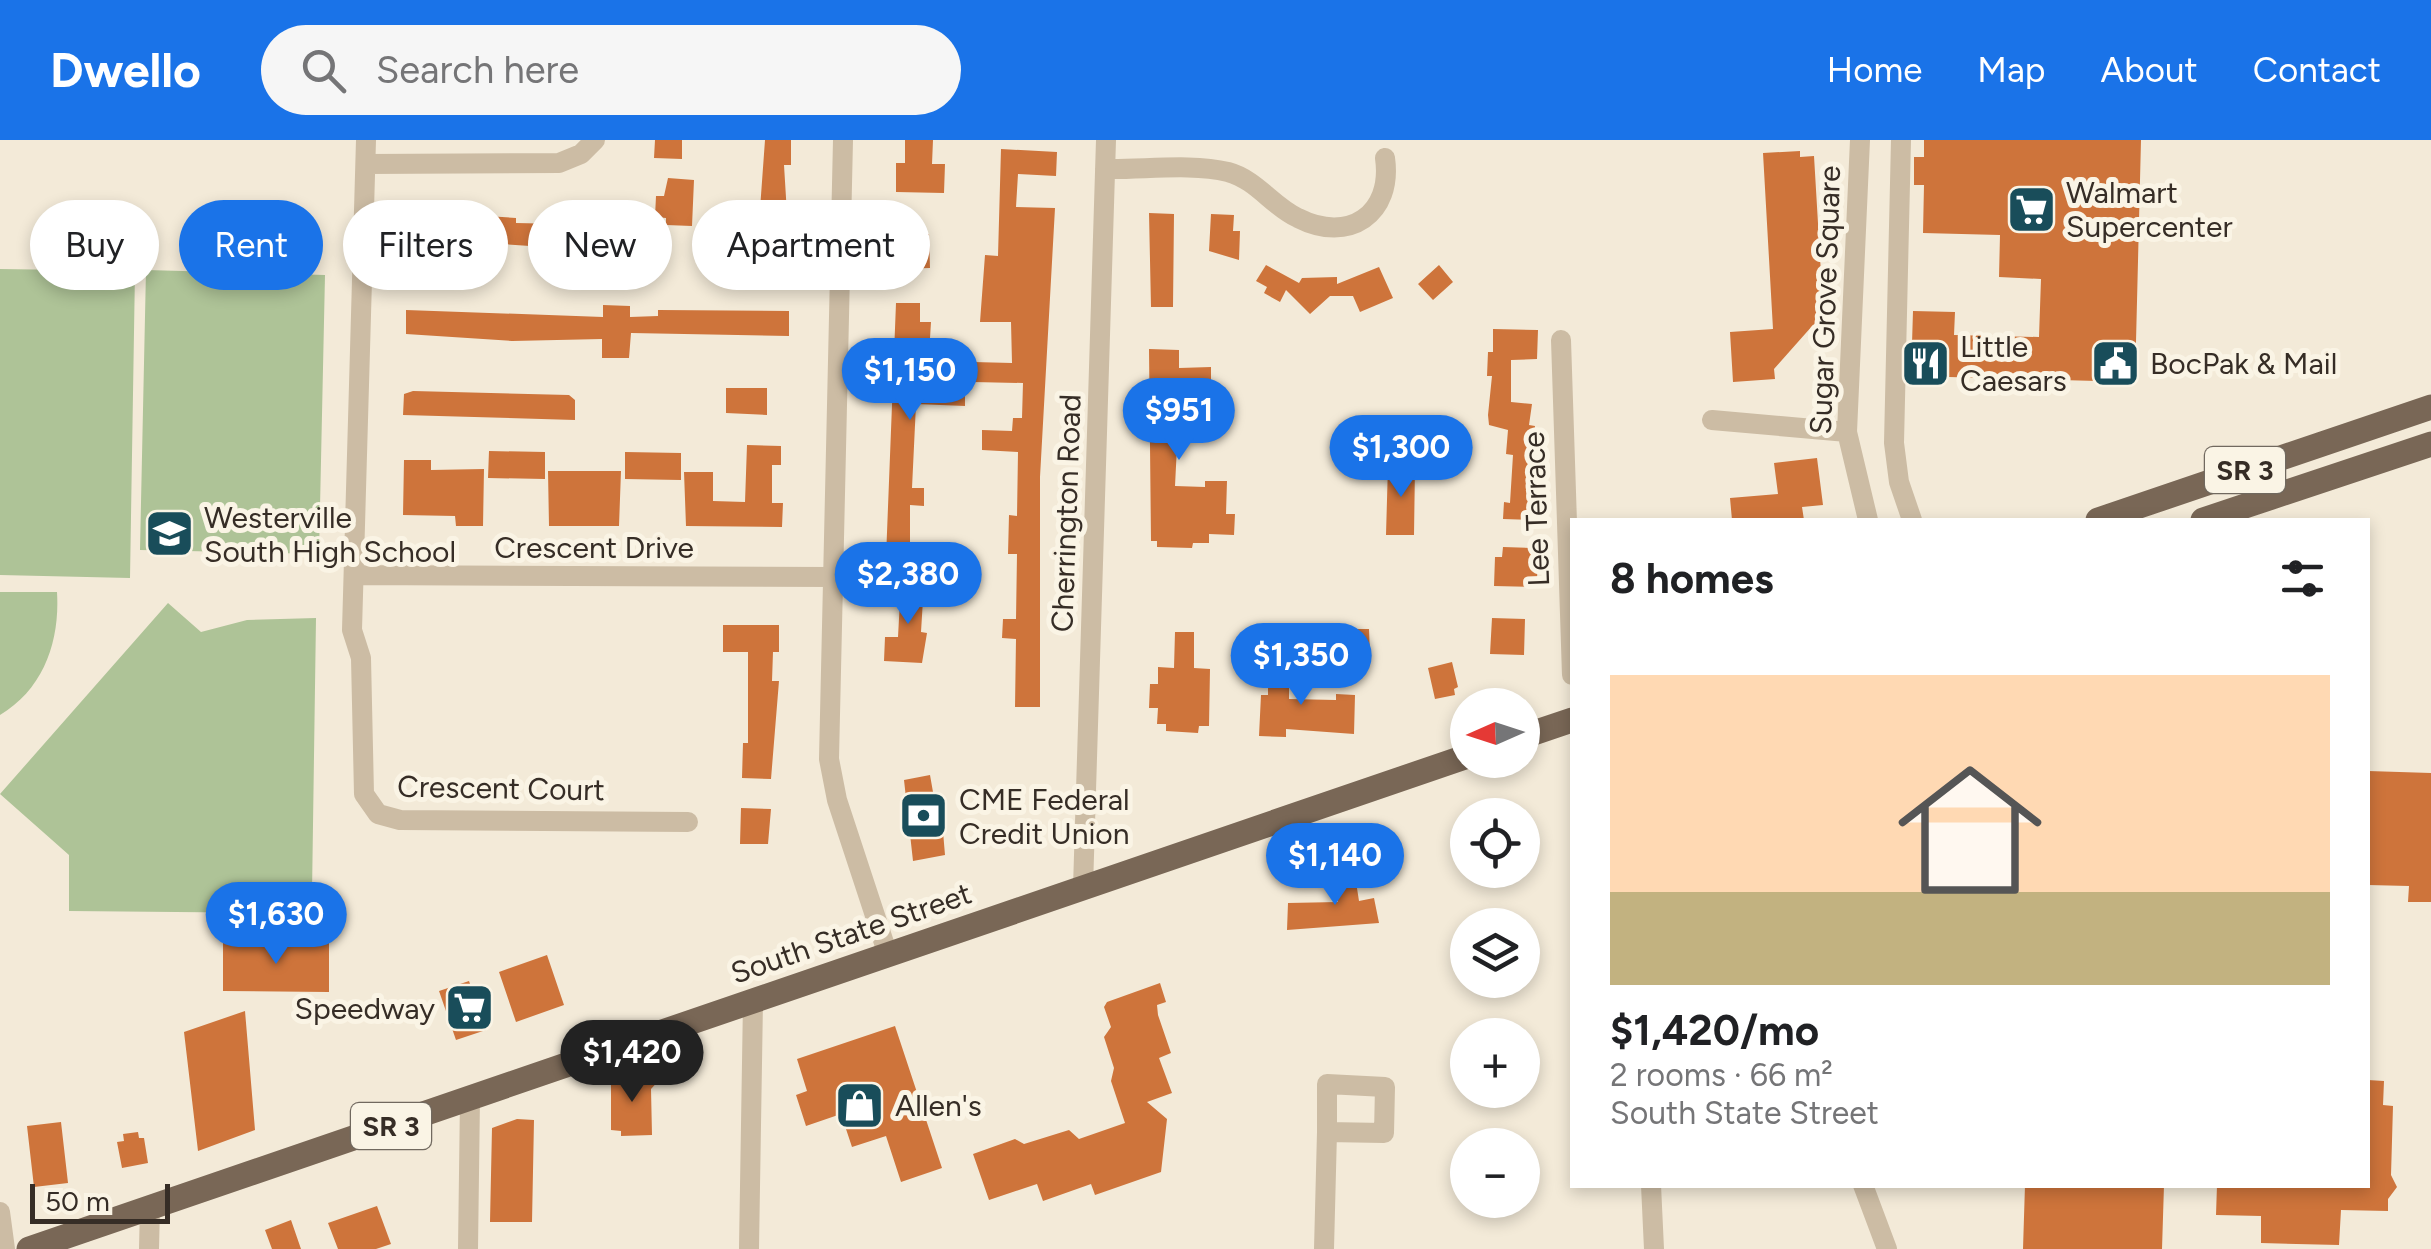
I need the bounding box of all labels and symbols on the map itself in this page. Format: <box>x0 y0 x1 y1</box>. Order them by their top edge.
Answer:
street label: Sugar Grove Square <box>1802 165 1848 435</box>
place label: Walmart Supercenter <box>2066 174 2233 245</box>
supermarket icon: Walmart Supercenter <box>2005 183 2057 235</box>
place label: Little Caesars <box>1960 328 2067 399</box>
restaurant icon: Little Caesars <box>1899 337 1951 389</box>
public building icon: BocPak & Mail <box>2089 337 2141 389</box>
pin: $1,150 <box>829 338 991 423</box>
place label: BocPak & Mail <box>2150 345 2337 382</box>
pin: $951 <box>1120 378 1238 463</box>
street label: Cherrington Road <box>1043 393 1089 633</box>
pin: $1,300 <box>1320 415 1482 500</box>
street label: Lee Terrace <box>1515 431 1557 587</box>
road number: SR 3 <box>2205 447 2285 493</box>
place label: Westerville South High School <box>204 499 456 570</box>
school or university icon: Westerville South High School <box>143 508 195 560</box>
street label: Crescent Drive <box>494 529 694 566</box>
pin: $2,380 <box>827 542 989 627</box>
pin: $1,350 <box>1220 623 1382 708</box>
north arrow <box>1450 688 1540 778</box>
street label: Crescent Court <box>397 768 605 808</box>
place label: CME Federal Credit Union <box>959 781 1130 852</box>
bank icon: CME Federal Credit Union <box>898 790 950 842</box>
pin: $1,140 <box>1254 823 1416 908</box>
street label: South State Street <box>726 874 976 992</box>
pin: $1,630 <box>195 882 357 967</box>
supermarket icon: Speedway <box>444 982 496 1034</box>
place label: Speedway <box>294 990 435 1027</box>
pin: $1,420 <box>551 1020 713 1105</box>
shop icon: Allen's <box>834 1079 886 1131</box>
place label: Allen's <box>895 1087 982 1124</box>
road number: SR 3 <box>351 1103 431 1149</box>
scale bar <box>30 1179 170 1224</box>

